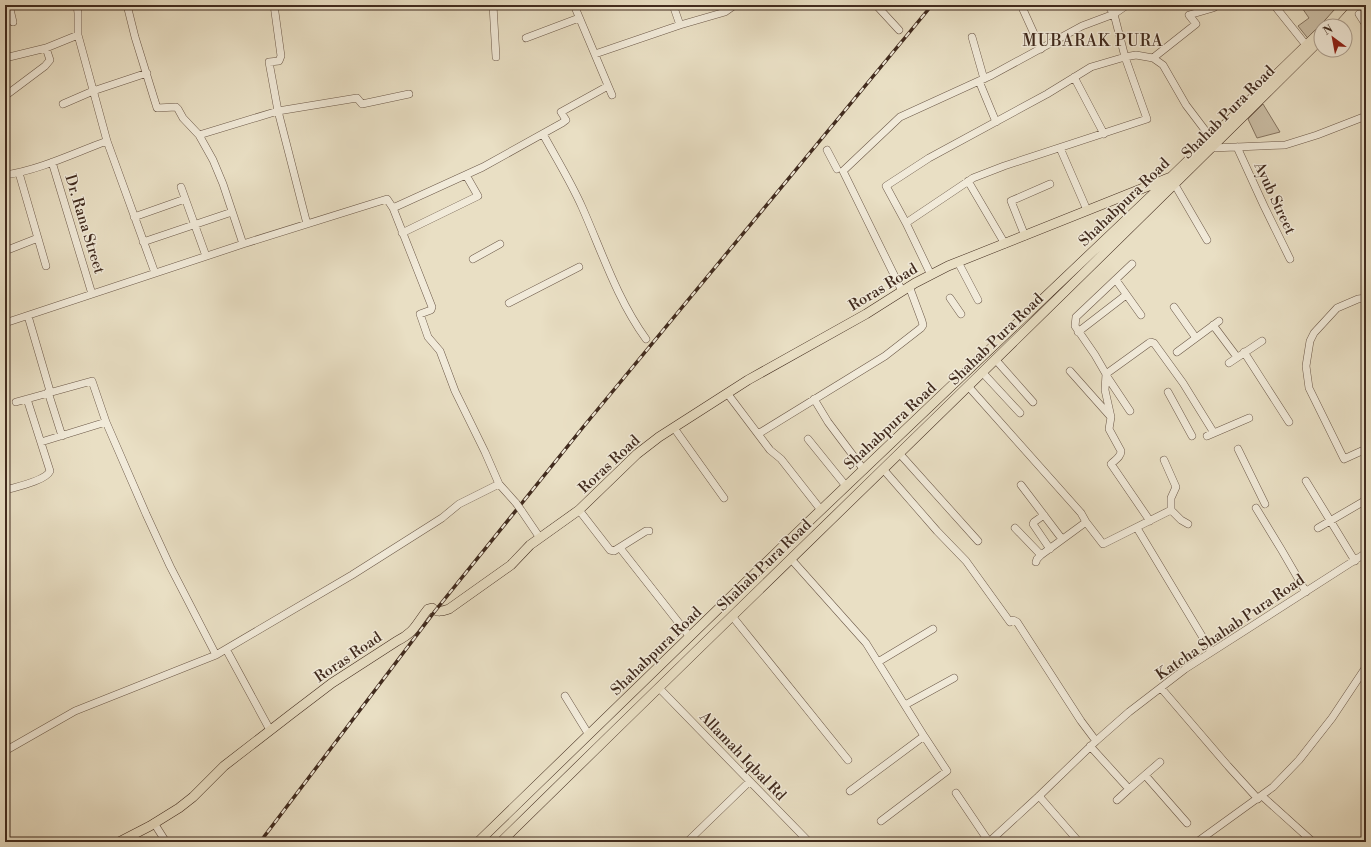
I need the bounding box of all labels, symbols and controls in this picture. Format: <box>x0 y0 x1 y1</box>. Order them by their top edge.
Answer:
north arrow <box>1313 18 1353 58</box>
text: N <box>1321 22 1336 39</box>
district label: MUBARAK PURA <box>1023 31 1163 51</box>
street label: Shahab Pura Road <box>1178 61 1279 163</box>
street label: Shahabpura Road <box>1075 154 1174 251</box>
street label: Ayub Street <box>1249 158 1300 238</box>
street label: Dr. Rana Street <box>60 172 109 277</box>
street label: Roras Road <box>845 259 922 315</box>
street label: Shahab Pura Road <box>945 289 1048 389</box>
street label: Shahabpura Road <box>840 378 941 474</box>
street label: Roras Road <box>575 431 644 498</box>
street label: Shahab Pura Road <box>713 515 816 615</box>
street label: Katcha Shahab Pura Road <box>1152 570 1309 684</box>
street label: Shahabpura Road <box>607 603 706 700</box>
street label: Roras Road <box>311 628 386 687</box>
street label: Allamah Iqbal Rd <box>695 707 790 805</box>

